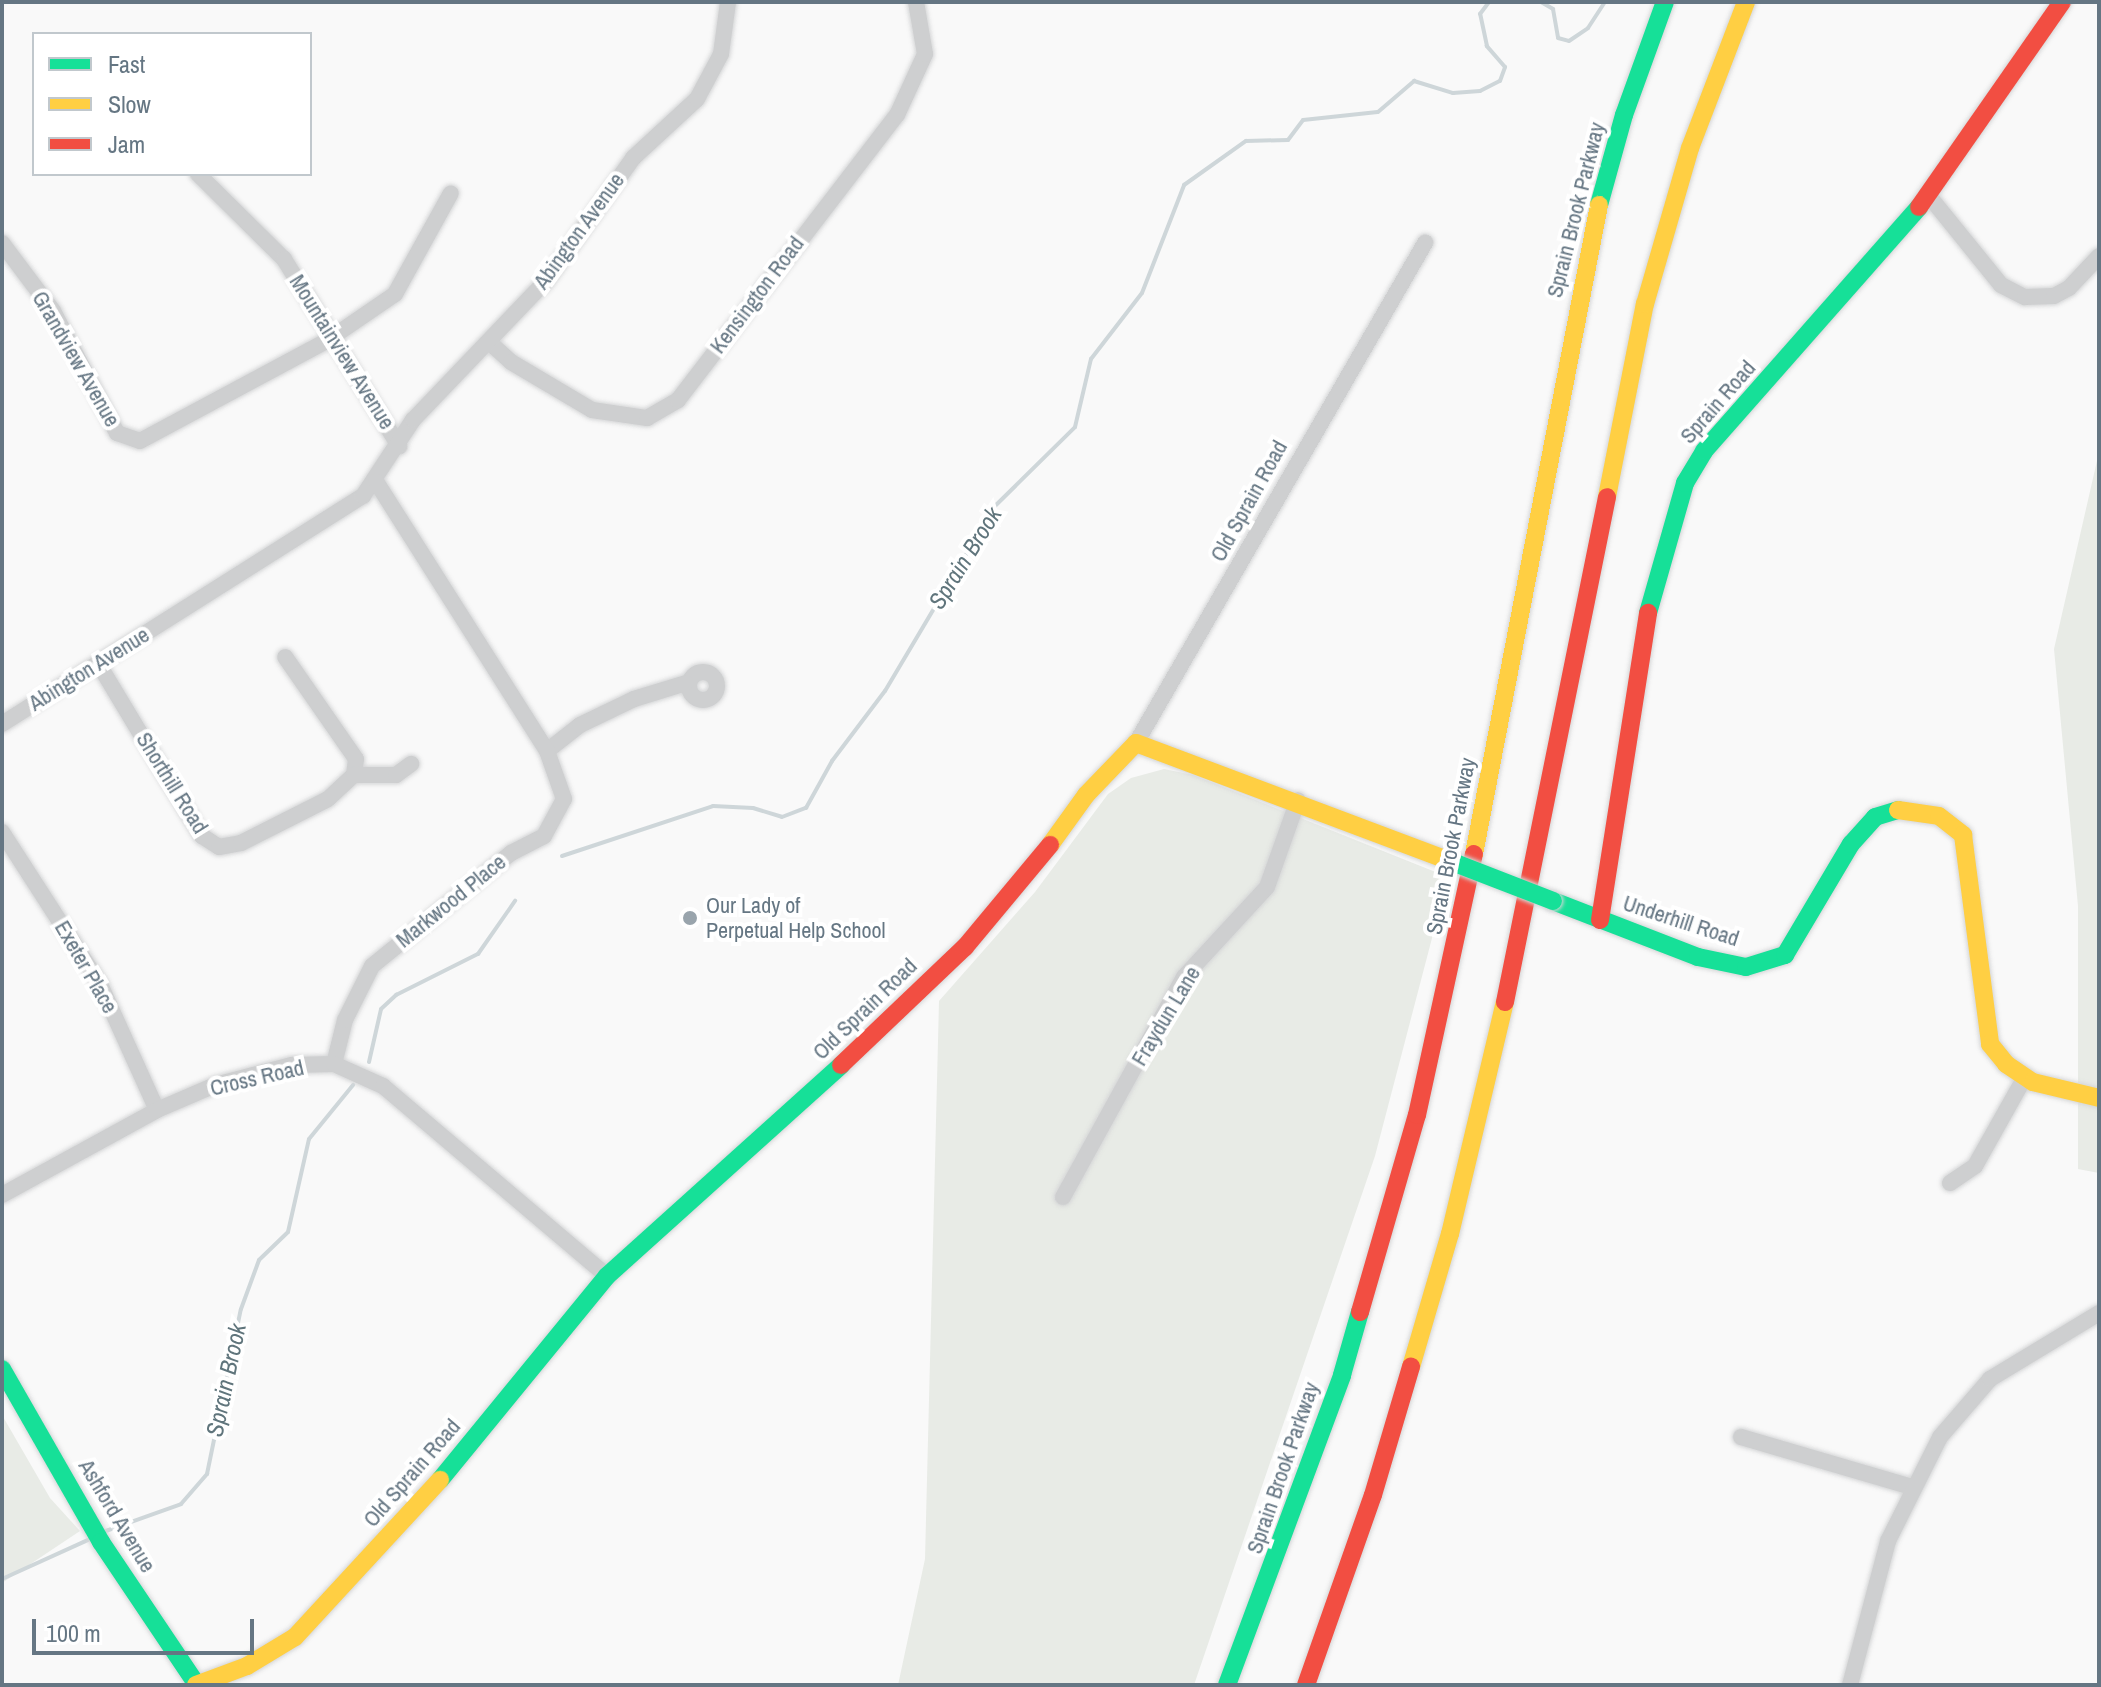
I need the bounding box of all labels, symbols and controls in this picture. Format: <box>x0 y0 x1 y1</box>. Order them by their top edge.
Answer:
legend <box>32 32 312 176</box>
text: Fast <box>108 48 145 80</box>
text: Slow <box>108 88 151 120</box>
street label: Sprain Brook Parkway <box>1541 120 1611 300</box>
text: Jam <box>108 128 145 160</box>
street label: Abington Avenue <box>528 167 630 295</box>
street label: Kensington Road <box>705 231 809 359</box>
street label: Mountainview Avenue <box>284 269 400 435</box>
street label: Grandview Avenue <box>26 286 126 432</box>
street label: Sprain Road <box>1675 355 1761 449</box>
street label: Old Sprain Road <box>1205 436 1293 566</box>
water label: Sprain Brook <box>922 502 1008 614</box>
street label: Abington Avenue <box>23 621 155 717</box>
street label: Shorthill Road <box>131 728 213 838</box>
street label: Sprain Brook Parkway <box>1421 755 1481 937</box>
street label: Markwood Place <box>391 849 511 953</box>
street label: Underhill Road <box>1620 890 1742 952</box>
place label: Our Lady of Perpetual Help School <box>706 892 885 944</box>
marker: Our Lady of Perpetual Help School <box>681 909 699 927</box>
street label: Exeter Place <box>49 916 123 1018</box>
street label: Old Sprain Road <box>807 953 923 1065</box>
street label: Fraydun Lane <box>1126 961 1206 1071</box>
street label: Cross Road <box>208 1054 306 1102</box>
water label: Sprain Brook <box>200 1321 252 1439</box>
street label: Sprain Brook Parkway <box>1241 1379 1325 1557</box>
street label: Old Sprain Road <box>358 1414 466 1532</box>
street label: Ashford Avenue <box>73 1454 161 1578</box>
scale bar <box>36 1603 258 1653</box>
text: 100 m <box>46 1617 101 1649</box>

